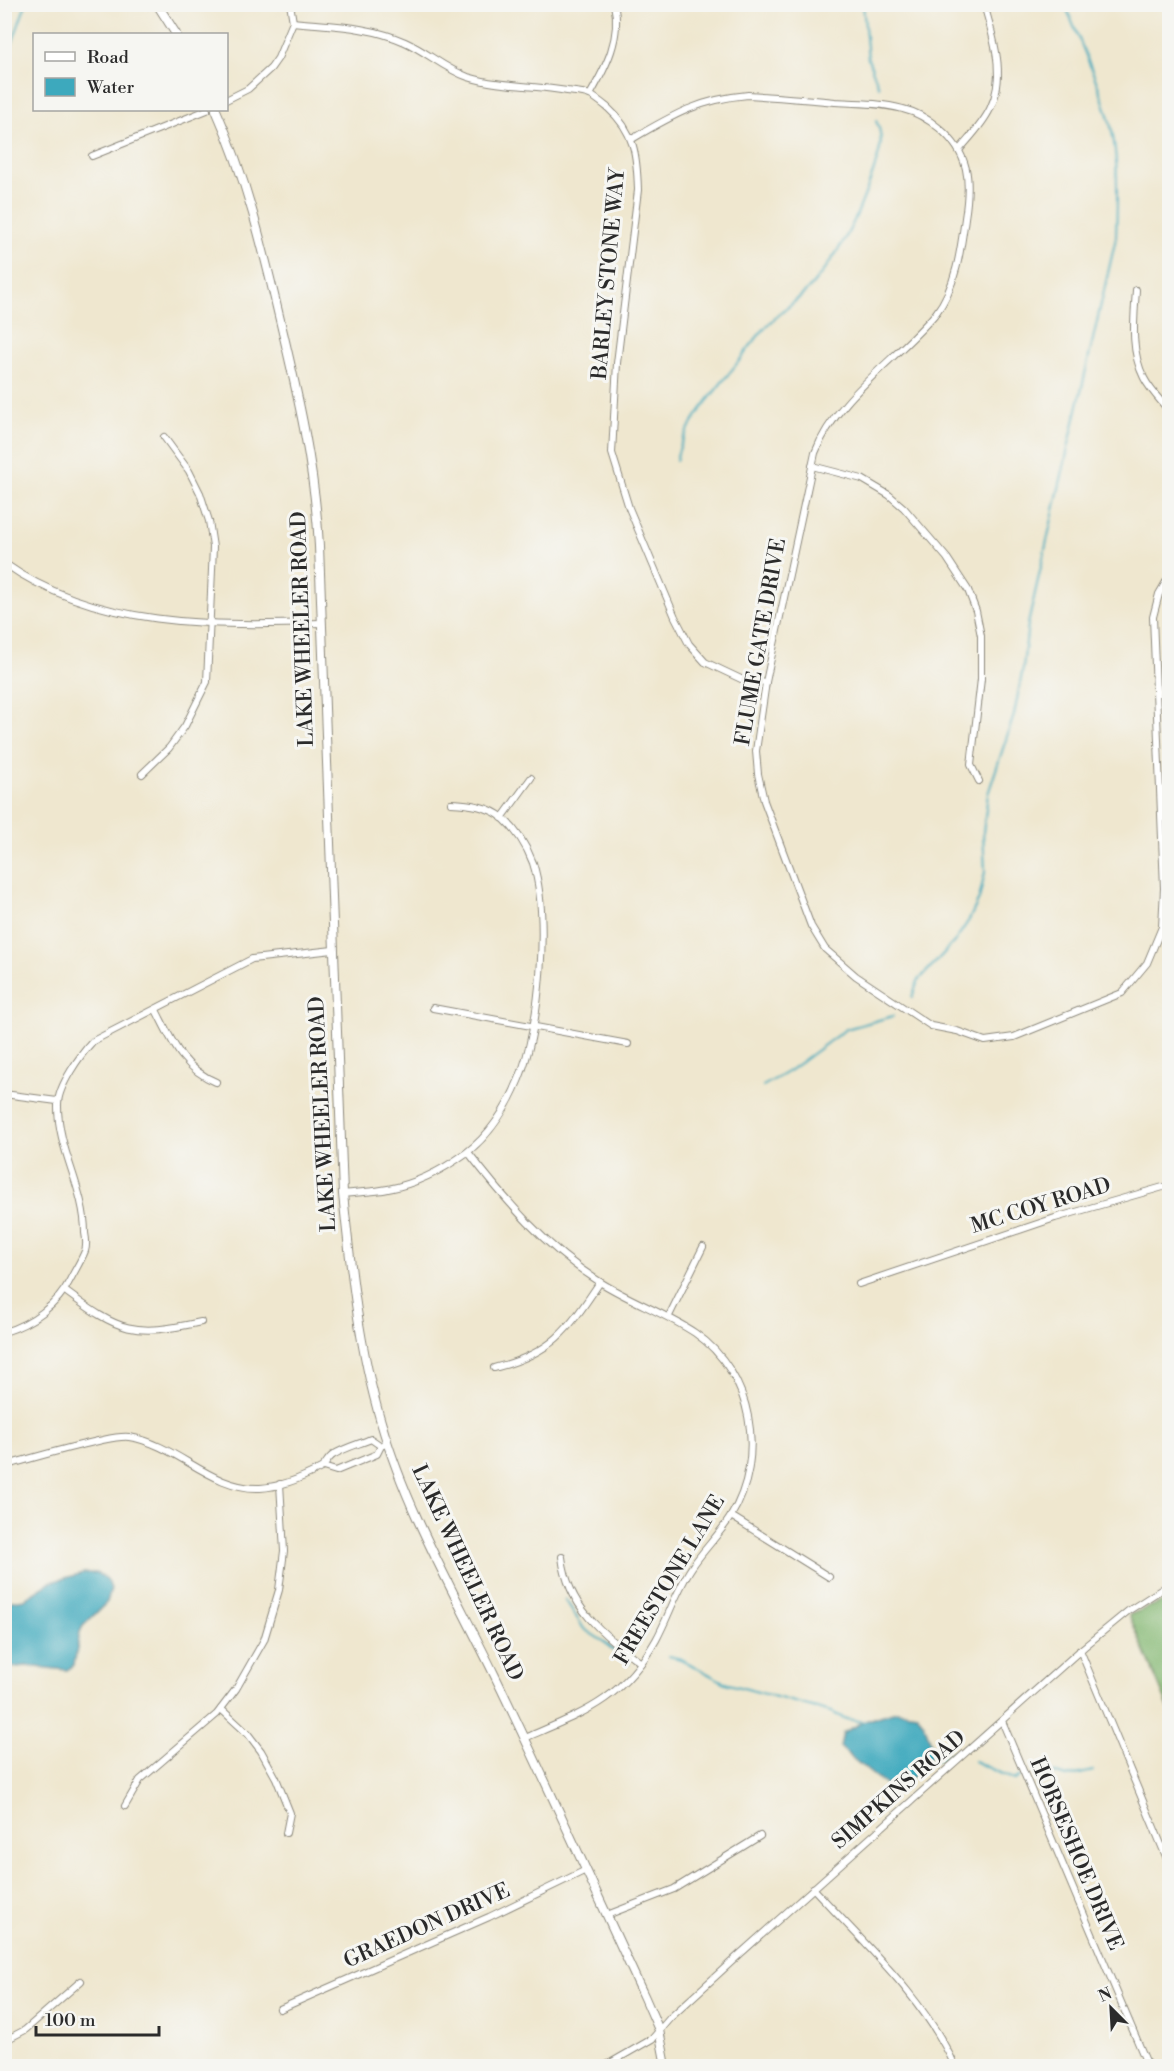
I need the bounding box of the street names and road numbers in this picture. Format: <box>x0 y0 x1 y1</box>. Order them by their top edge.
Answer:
street label: BARLEY STONE WAY <box>587 166 631 382</box>
street label: LAKE WHEELER ROAD <box>286 511 320 747</box>
street label: FLUME GATE DRIVE <box>730 536 792 748</box>
street label: LAKE WHEELER ROAD <box>304 996 342 1232</box>
street label: MC COY ROAD <box>968 1172 1114 1240</box>
street label: LAKE WHEELER ROAD <box>405 1461 529 1685</box>
street label: FREESTONE LANE <box>609 1490 731 1670</box>
street label: SIMPKINS ROAD <box>827 1725 971 1855</box>
street label: HORSESHOE DRIVE <box>1024 1754 1128 1954</box>
street label: GRAEDON DRIVE <box>340 1878 514 1974</box>

